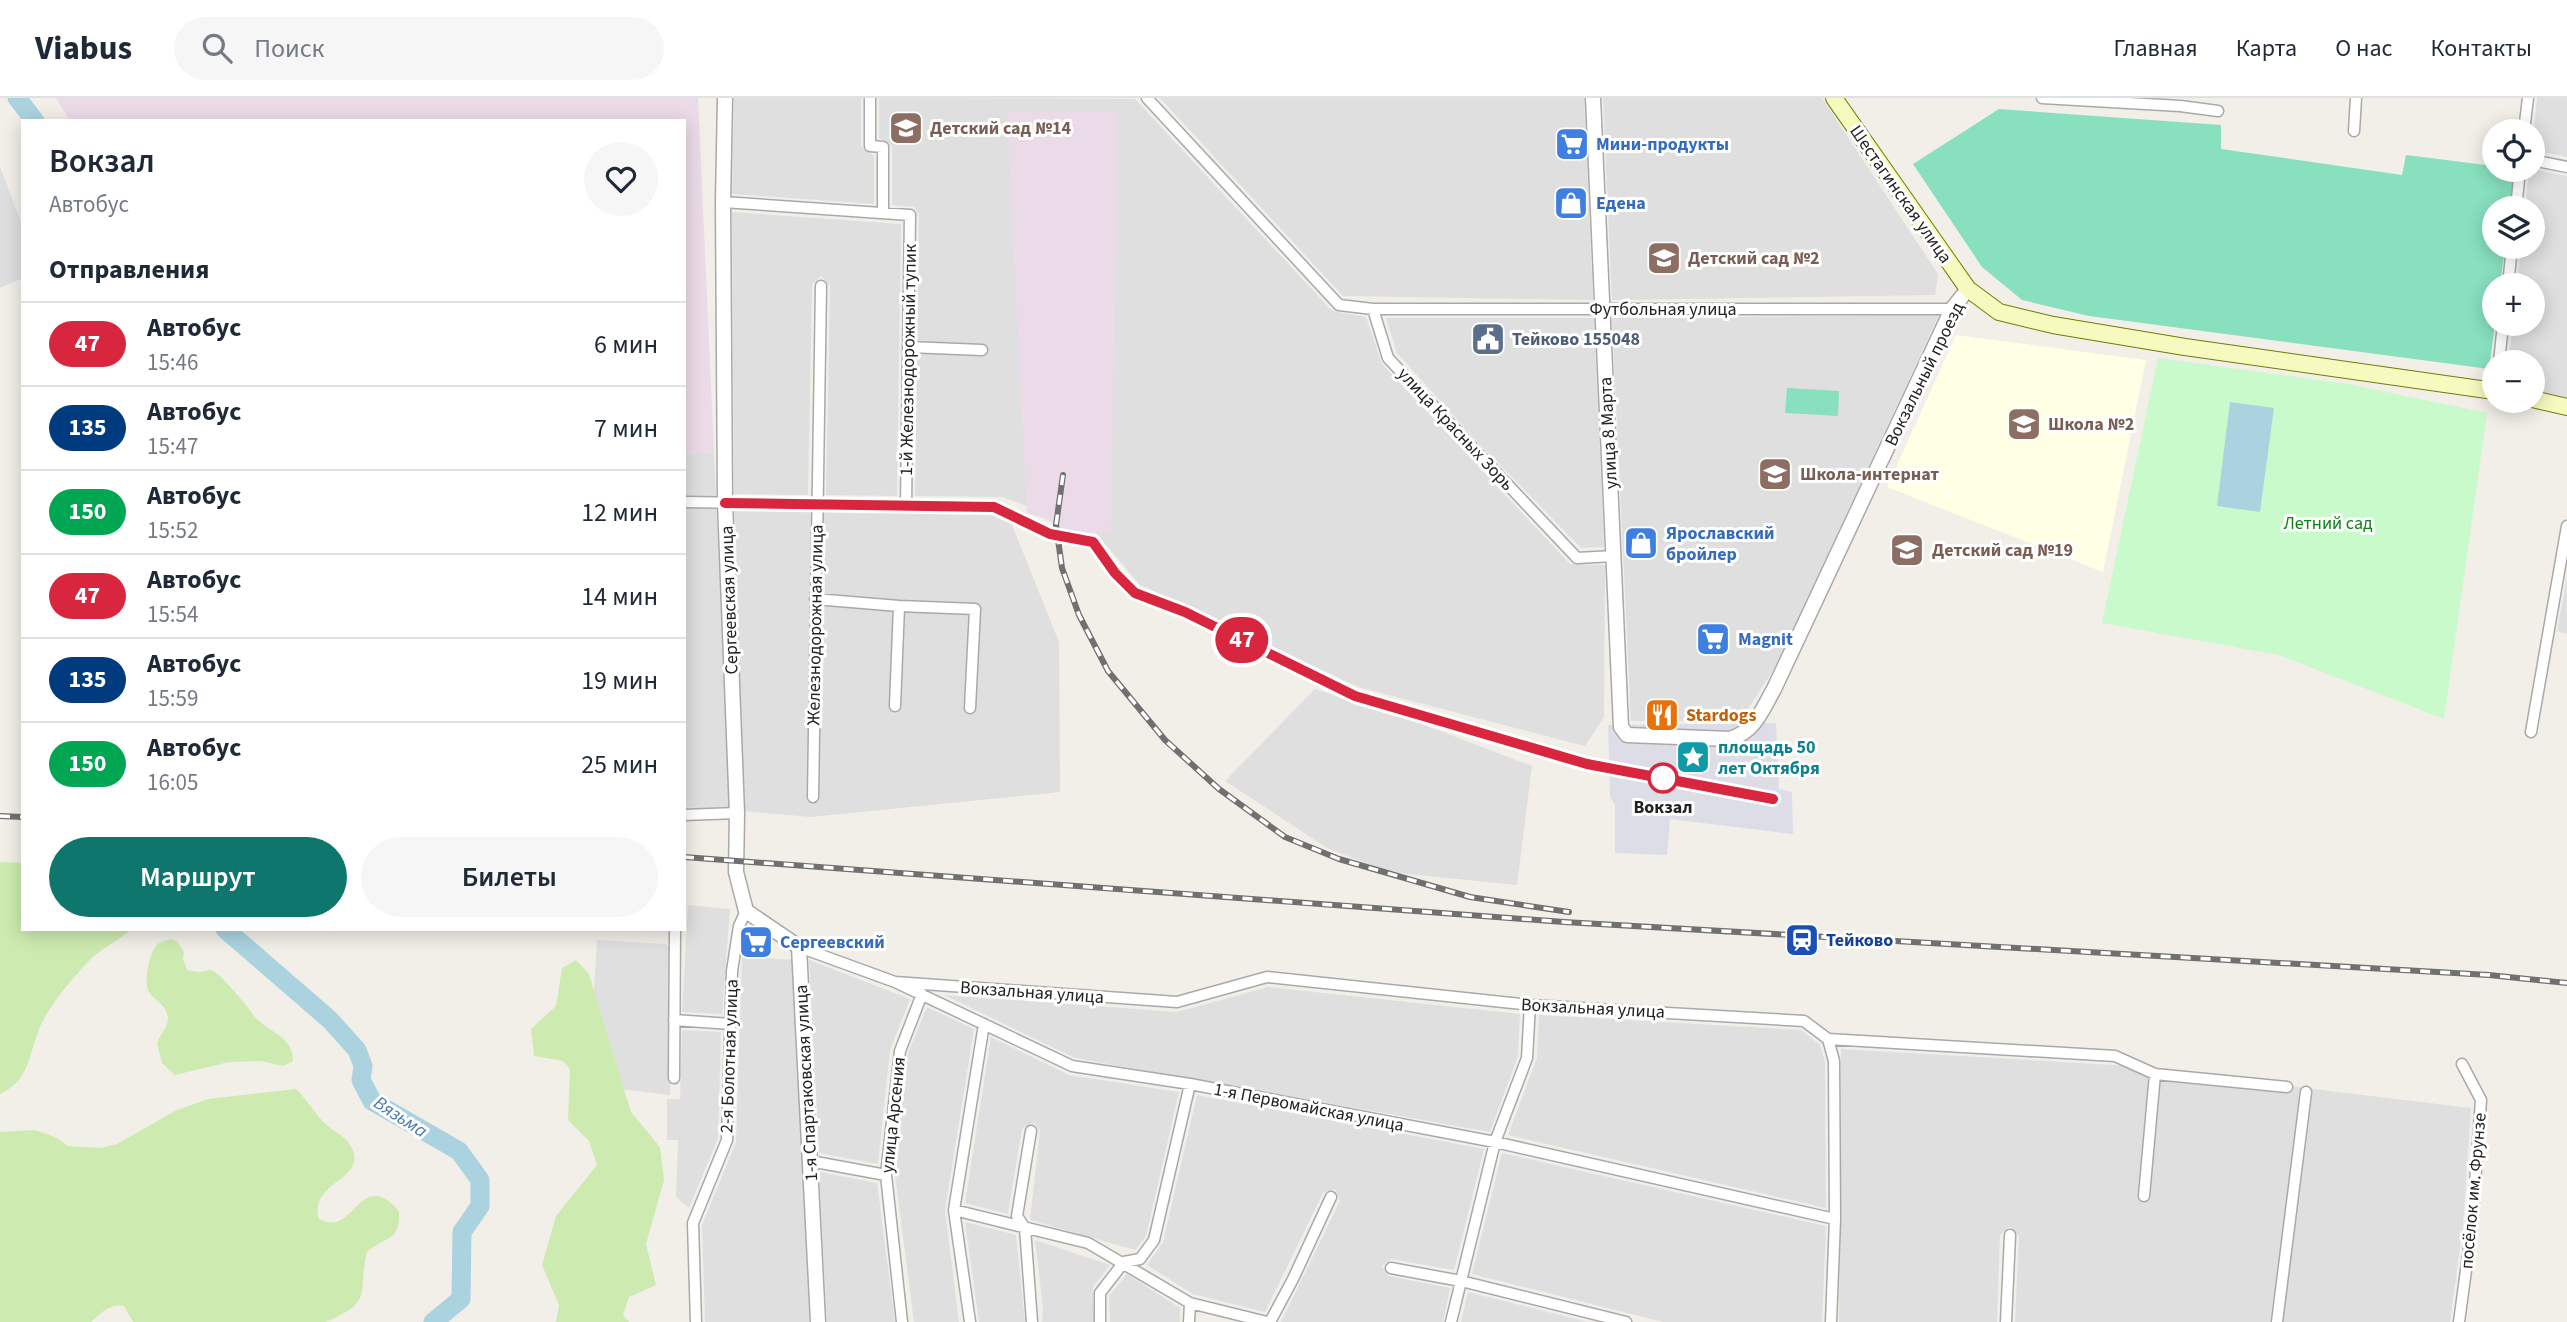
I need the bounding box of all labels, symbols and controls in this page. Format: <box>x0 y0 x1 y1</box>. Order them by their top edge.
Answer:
search box <box>174 17 664 80</box>
text: Viabus <box>35 25 132 72</box>
icon: search <box>198 29 236 67</box>
text: Поиск <box>254 30 324 67</box>
text: Главная <box>2113 31 2198 66</box>
text: Карта <box>2236 31 2297 66</box>
text: О нас <box>2335 31 2392 66</box>
text: Контакты <box>2430 31 2532 66</box>
school or university icon: Детский сад №14 <box>887 109 925 147</box>
place label: Детский сад №14 <box>930 116 1072 141</box>
map controls <box>2482 119 2545 413</box>
button: locate <box>2482 119 2545 182</box>
street label: Шестагинская улица <box>1843 120 1958 268</box>
supermarket icon: Мини-продукты <box>1553 125 1591 163</box>
place label: Мини-продукты <box>1596 132 1729 157</box>
text: Вокзал <box>49 138 155 185</box>
button: heart <box>584 142 658 216</box>
shop icon: Едена <box>1552 184 1590 222</box>
text: Автобус <box>49 188 129 221</box>
place label: Едена <box>1596 191 1646 216</box>
button: layers <box>2482 196 2545 259</box>
school or university icon: Детский сад №2 <box>1645 239 1683 277</box>
street label: 1-й Железнодорожный тупик <box>894 244 923 476</box>
place label: Детский сад №2 <box>1688 246 1820 271</box>
text: Отправления <box>49 251 209 288</box>
button: + <box>2482 273 2545 336</box>
street label: Футбольная улица <box>1589 297 1737 322</box>
street label: Вокзальный проезд <box>1879 298 1970 450</box>
text: Автобус <box>147 309 241 346</box>
public building icon: Тейково 155048 <box>1469 320 1507 358</box>
text: 47 <box>75 326 100 361</box>
text: 6 мин <box>594 326 658 363</box>
place label: Тейково 155048 <box>1512 327 1640 352</box>
text: 15:46 <box>147 346 198 379</box>
button: − <box>2482 350 2545 413</box>
street label: улица Красных Зорь <box>1392 362 1520 497</box>
street label: улица 8 Марта <box>1593 376 1624 490</box>
text: Автобус <box>147 393 241 430</box>
school or university icon: Школа №2 <box>2005 405 2043 443</box>
text: 135 <box>68 410 107 445</box>
text: 7 мин <box>594 410 658 447</box>
place label: Школа №2 <box>2048 412 2134 437</box>
text: 15:47 <box>147 430 198 463</box>
school or university icon: Школа-интернат <box>1756 455 1794 493</box>
place label: Школа-интернат <box>1800 462 1939 487</box>
text: Автобус <box>147 477 241 514</box>
text: 150 <box>68 494 107 529</box>
text: 12 мин <box>581 494 658 531</box>
park label: Летний сад <box>2283 511 2373 536</box>
text: 15:52 <box>147 514 198 547</box>
place label: Ярославский бройлер <box>1666 521 1774 567</box>
street label: Железнодорожная улица <box>801 524 830 726</box>
shop icon: Ярославский бройлер <box>1622 524 1660 562</box>
street label: Сергеевская улица <box>714 525 745 675</box>
school or university icon: Детский сад №19 <box>1888 531 1926 569</box>
place label: Детский сад №19 <box>1932 538 2073 563</box>
text: Автобус <box>147 561 241 598</box>
text: 47 <box>75 578 100 613</box>
text: 14 мин <box>581 578 658 615</box>
text: 15:54 <box>147 598 198 631</box>
line badge: 47 <box>1210 617 1274 663</box>
supermarket icon: Magnit <box>1694 620 1732 658</box>
text: 47 <box>1229 622 1255 657</box>
place label: Magnit <box>1738 627 1793 652</box>
text: Автобус <box>147 645 241 682</box>
text: 135 <box>68 662 107 697</box>
text: 19 мин <box>581 662 658 699</box>
text: 15:59 <box>147 682 198 715</box>
restaurant icon: Stardogs <box>1643 696 1681 734</box>
place label: Stardogs <box>1686 703 1756 728</box>
text: Автобус <box>147 729 241 766</box>
place label: площадь 50 лет Октября <box>1718 735 1820 781</box>
place icon: площадь 50 лет Октября <box>1674 738 1712 776</box>
text: 150 <box>68 746 107 781</box>
text: 25 мин <box>581 746 658 783</box>
marker: Вокзал <box>1648 763 1678 793</box>
text: 16:05 <box>147 766 198 799</box>
place label: Вокзал <box>1633 795 1693 820</box>
button: Маршрут <box>49 837 347 917</box>
button: Билеты <box>361 837 658 917</box>
station icon: Тейково <box>1783 921 1821 959</box>
supermarket icon: Сергеевский <box>737 923 775 961</box>
place label: Тейково <box>1826 928 1893 953</box>
place label: Сергеевский <box>780 930 885 955</box>
street label: Вокзальная улица <box>959 975 1105 1010</box>
street label: 2-я Болотная улица <box>714 979 745 1133</box>
street label: 1-я Спартаковская улица <box>789 984 824 1182</box>
street label: Вокзальная улица <box>1520 992 1666 1025</box>
street label: улица Арсения <box>875 1056 912 1174</box>
street label: 1-я Первомайская улица <box>1212 1077 1406 1138</box>
water label: Вязьма <box>368 1090 432 1145</box>
street label: посёлок им. Фрунзе <box>2454 1112 2493 1270</box>

